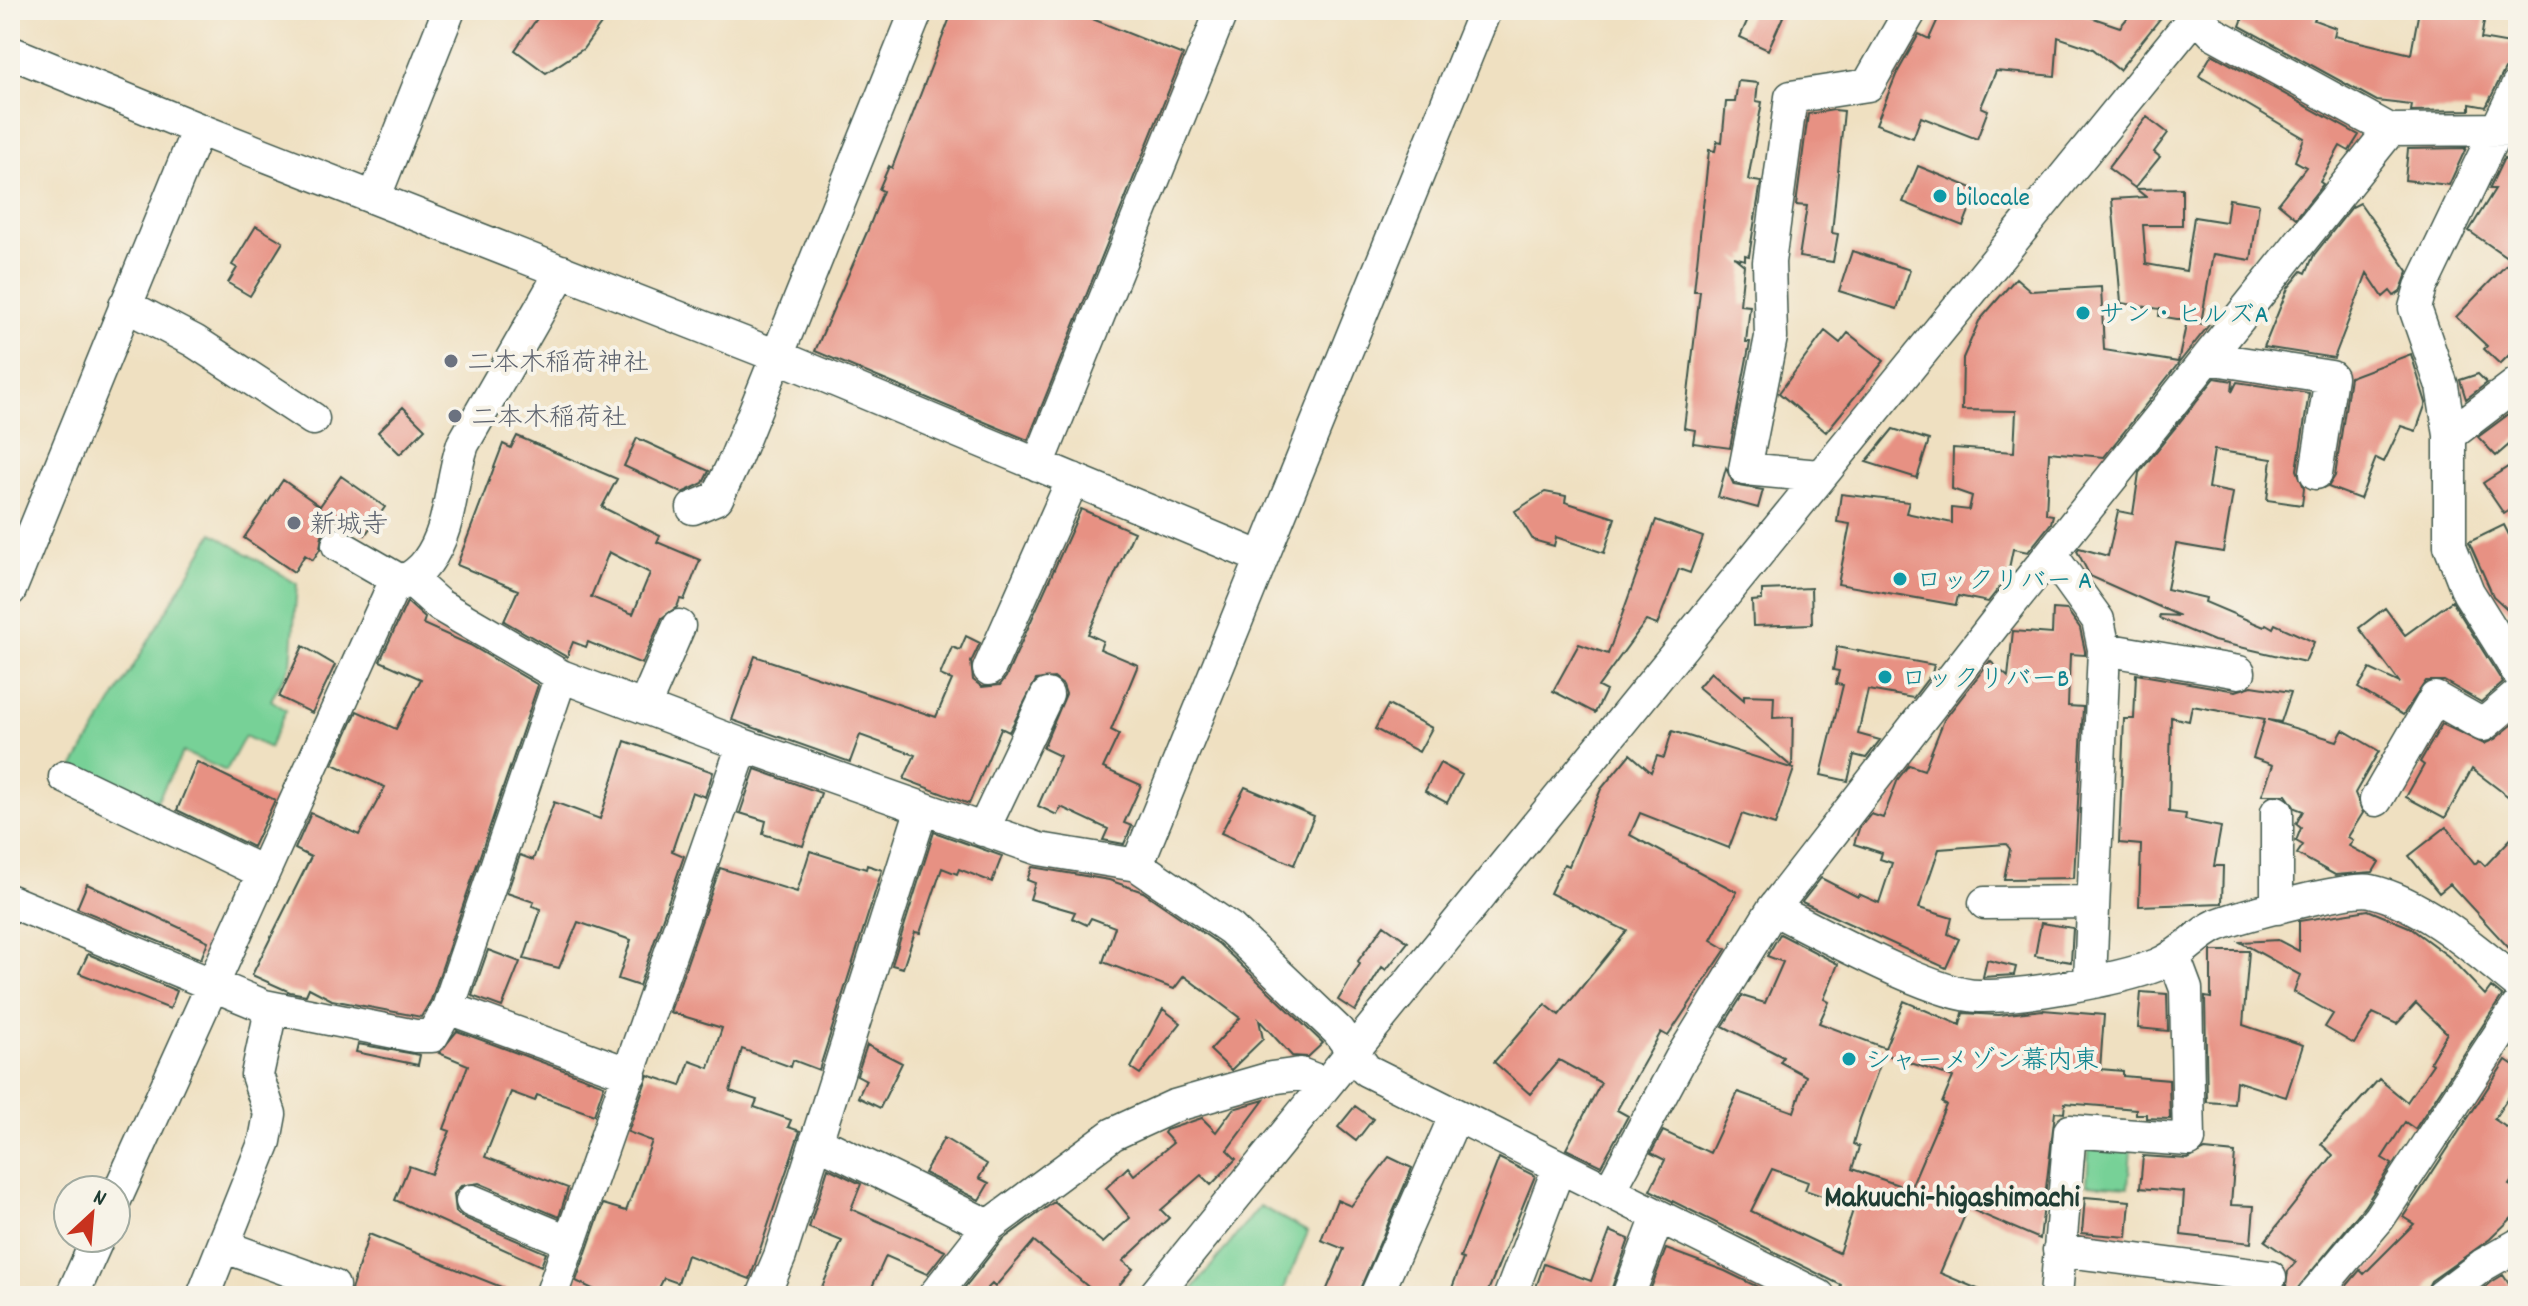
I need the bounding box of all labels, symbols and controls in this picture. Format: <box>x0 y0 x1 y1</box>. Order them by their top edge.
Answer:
place label: bilocale <box>1956 181 2030 218</box>
marker: bilocale <box>1931 187 1949 205</box>
place label: サン・ヒルズA <box>2099 298 2269 335</box>
marker: サン・ヒルズA <box>2074 304 2092 322</box>
place label: 二本木稲荷神社 <box>467 346 649 383</box>
marker: 二本木稲荷神社 <box>442 352 460 370</box>
place label: 二本木稲荷社 <box>471 401 627 438</box>
marker: 二本木稲荷社 <box>446 407 464 425</box>
place label: 新城寺 <box>310 508 388 545</box>
marker: 新城寺 <box>285 514 303 532</box>
place label: ロックリバー A <box>1916 564 2092 601</box>
marker: ロックリバー A <box>1891 570 1909 588</box>
place label: ロックリバーB <box>1901 662 2069 699</box>
marker: ロックリバーB <box>1876 668 1894 686</box>
place label: シャーメゾン幕内東 <box>1865 1044 2099 1081</box>
marker: シャーメゾン幕内東 <box>1840 1050 1858 1068</box>
north arrow <box>52 1174 132 1254</box>
district label: Makuuchi-higashimachi <box>1824 1179 2080 1222</box>
text: N <box>88 1183 111 1216</box>

